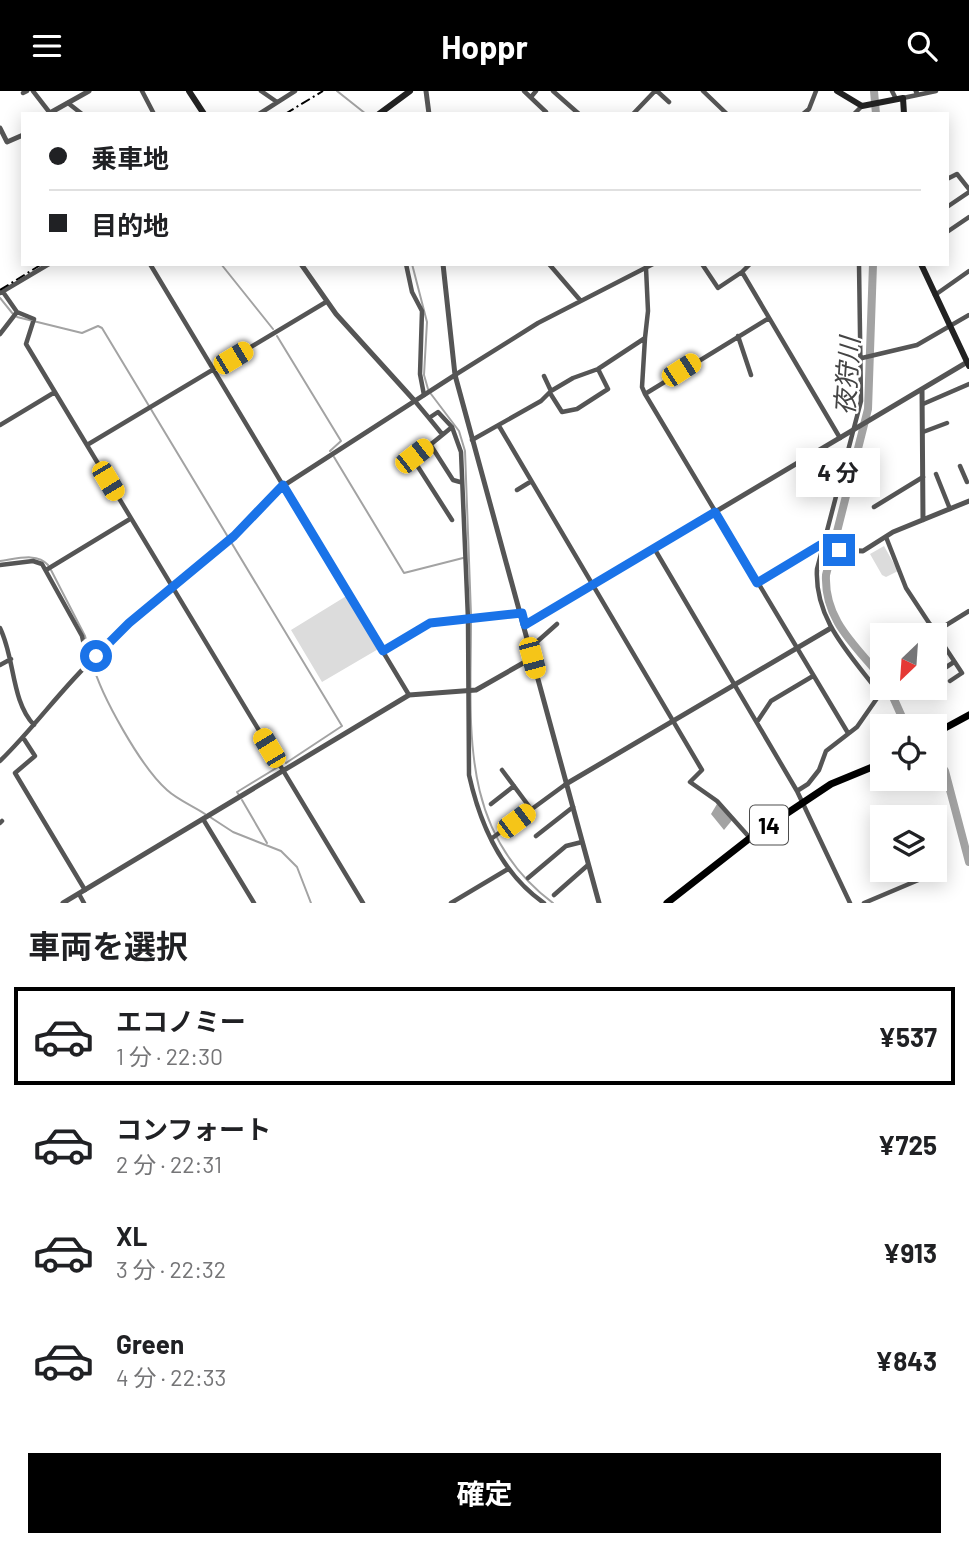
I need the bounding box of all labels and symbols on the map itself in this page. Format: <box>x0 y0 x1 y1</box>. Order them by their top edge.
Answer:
water label: 夜狩川 <box>828 333 864 416</box>
car <box>210 338 257 378</box>
car <box>658 350 705 390</box>
car <box>391 435 438 477</box>
callout: 4 分 <box>797 449 881 497</box>
car <box>89 458 128 504</box>
route end <box>823 534 855 566</box>
north arrow <box>870 623 947 700</box>
car <box>517 635 548 681</box>
route start <box>80 640 112 672</box>
car <box>250 725 289 771</box>
car <box>493 800 540 842</box>
road number: 14 <box>750 805 788 845</box>

